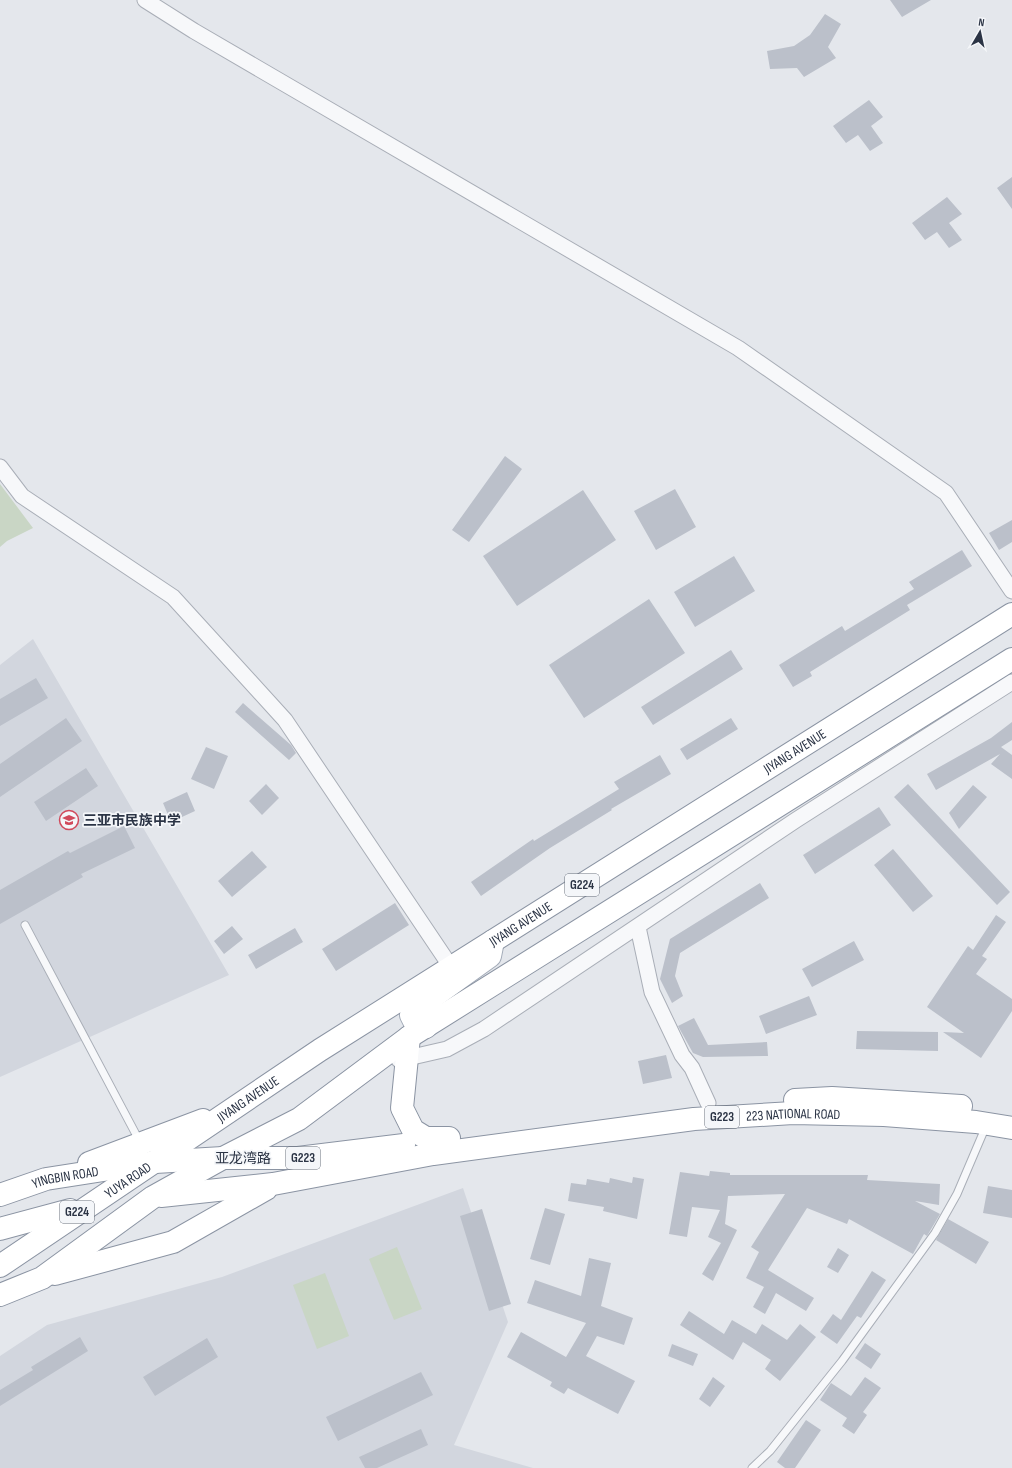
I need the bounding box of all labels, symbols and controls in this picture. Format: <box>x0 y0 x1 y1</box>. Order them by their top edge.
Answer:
north arrow <box>960 12 1000 52</box>
text: N <box>978 16 986 30</box>
street label: JIYANG AVENUE <box>759 725 829 778</box>
school or university icon: 三亚市民族中学 <box>58 809 80 831</box>
place label: 三亚市民族中学 <box>83 812 181 829</box>
road number: G224 <box>565 874 599 896</box>
street label: JIYANG AVENUE <box>485 898 555 950</box>
street label: JIYANG AVENUE <box>213 1072 282 1126</box>
street label: 223 NATIONAL ROAD <box>745 1104 841 1124</box>
road number: G223 <box>705 1106 739 1128</box>
road number: G223 <box>286 1147 320 1169</box>
street label: 亚龙湾路 <box>215 1150 271 1167</box>
street label: YUYA ROAD <box>101 1158 154 1202</box>
street label: YINGBIN ROAD <box>30 1162 100 1192</box>
road number: G224 <box>60 1201 94 1223</box>

